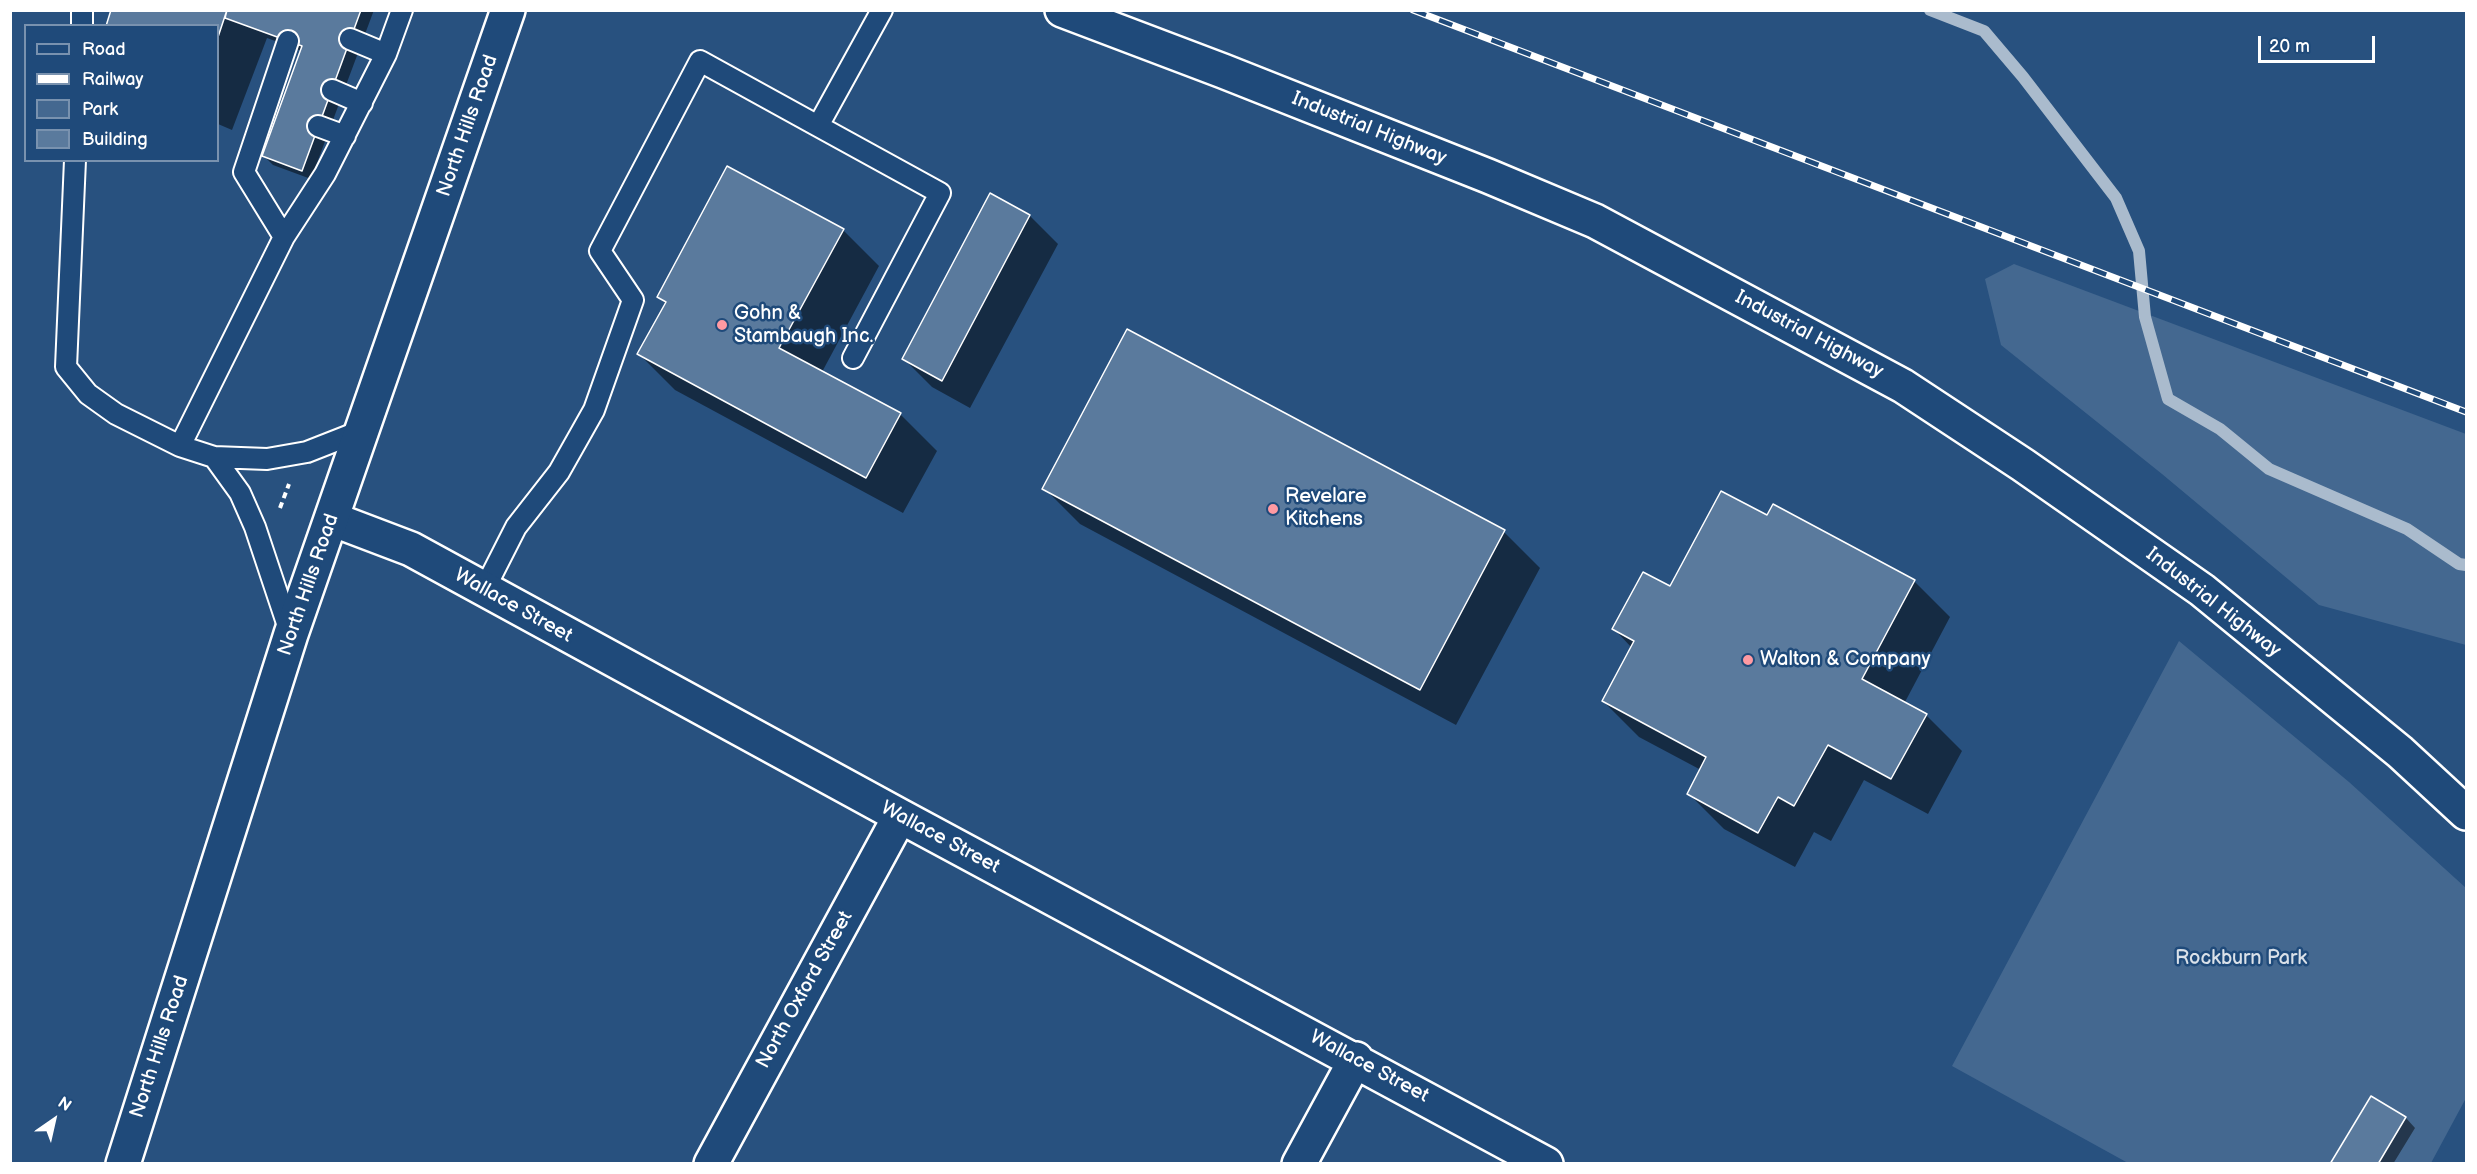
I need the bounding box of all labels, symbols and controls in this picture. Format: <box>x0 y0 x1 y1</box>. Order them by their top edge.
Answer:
legend <box>24 24 219 162</box>
scale bar <box>2261 24 2378 62</box>
text: 20 m <box>2269 36 2310 57</box>
text: Road <box>82 39 126 60</box>
street label: North Hills Road <box>433 52 503 200</box>
text: Railway <box>82 69 144 90</box>
street label: Industrial Highway <box>1288 87 1450 171</box>
text: Park <box>82 99 118 120</box>
text: Building <box>82 129 148 150</box>
street label: Industrial Highway <box>1731 286 1887 384</box>
place label: Gohn & Stambaugh Inc. <box>734 302 873 349</box>
marker: Gohn & Stambaugh Inc. <box>715 318 729 332</box>
place label: Revelare Kitchens <box>1285 485 1367 532</box>
marker: Revelare Kitchens <box>1266 502 1280 516</box>
street label: North Hills Road <box>274 511 344 659</box>
street label: Industrial Highway <box>2141 543 2285 663</box>
street label: Wallace Street <box>450 564 576 648</box>
place label: Walton & Company <box>1760 648 1930 672</box>
marker: Walton & Company <box>1741 653 1755 667</box>
street label: Wallace Street <box>876 797 1004 879</box>
street label: North Oxford Street <box>752 907 858 1073</box>
park label: Rockburn Park <box>2175 947 2307 971</box>
street label: North Hills Road <box>126 973 194 1121</box>
street label: Wallace Street <box>1305 1026 1433 1108</box>
north arrow <box>24 1090 84 1150</box>
text: N <box>54 1093 75 1116</box>

